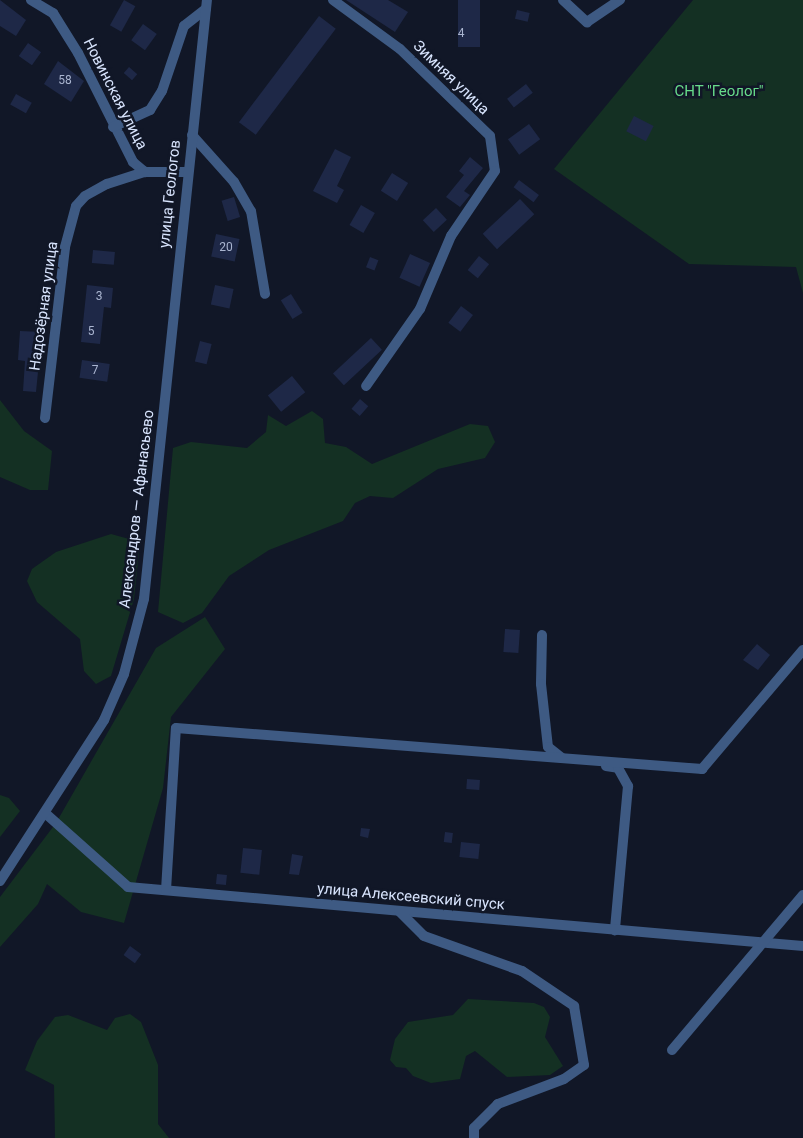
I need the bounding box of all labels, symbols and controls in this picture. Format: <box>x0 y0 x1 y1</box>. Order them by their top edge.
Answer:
house number: 4 <box>458 27 464 41</box>
street label: Новинская улица <box>79 35 151 153</box>
street label: Зимняя улица <box>409 37 493 119</box>
house number: 58 <box>58 74 72 88</box>
park label: СНТ "Геолог" <box>674 83 764 101</box>
street label: улица Геологов <box>155 139 185 249</box>
street label: Надозёрная улица <box>26 240 62 372</box>
house number: 20 <box>219 241 233 255</box>
house number: 3 <box>96 290 102 304</box>
house number: 5 <box>88 325 94 339</box>
house number: 7 <box>92 364 98 378</box>
street label: Александров — Афанасьево <box>116 409 158 609</box>
street label: улица Алексеевский спуск <box>316 880 506 914</box>

